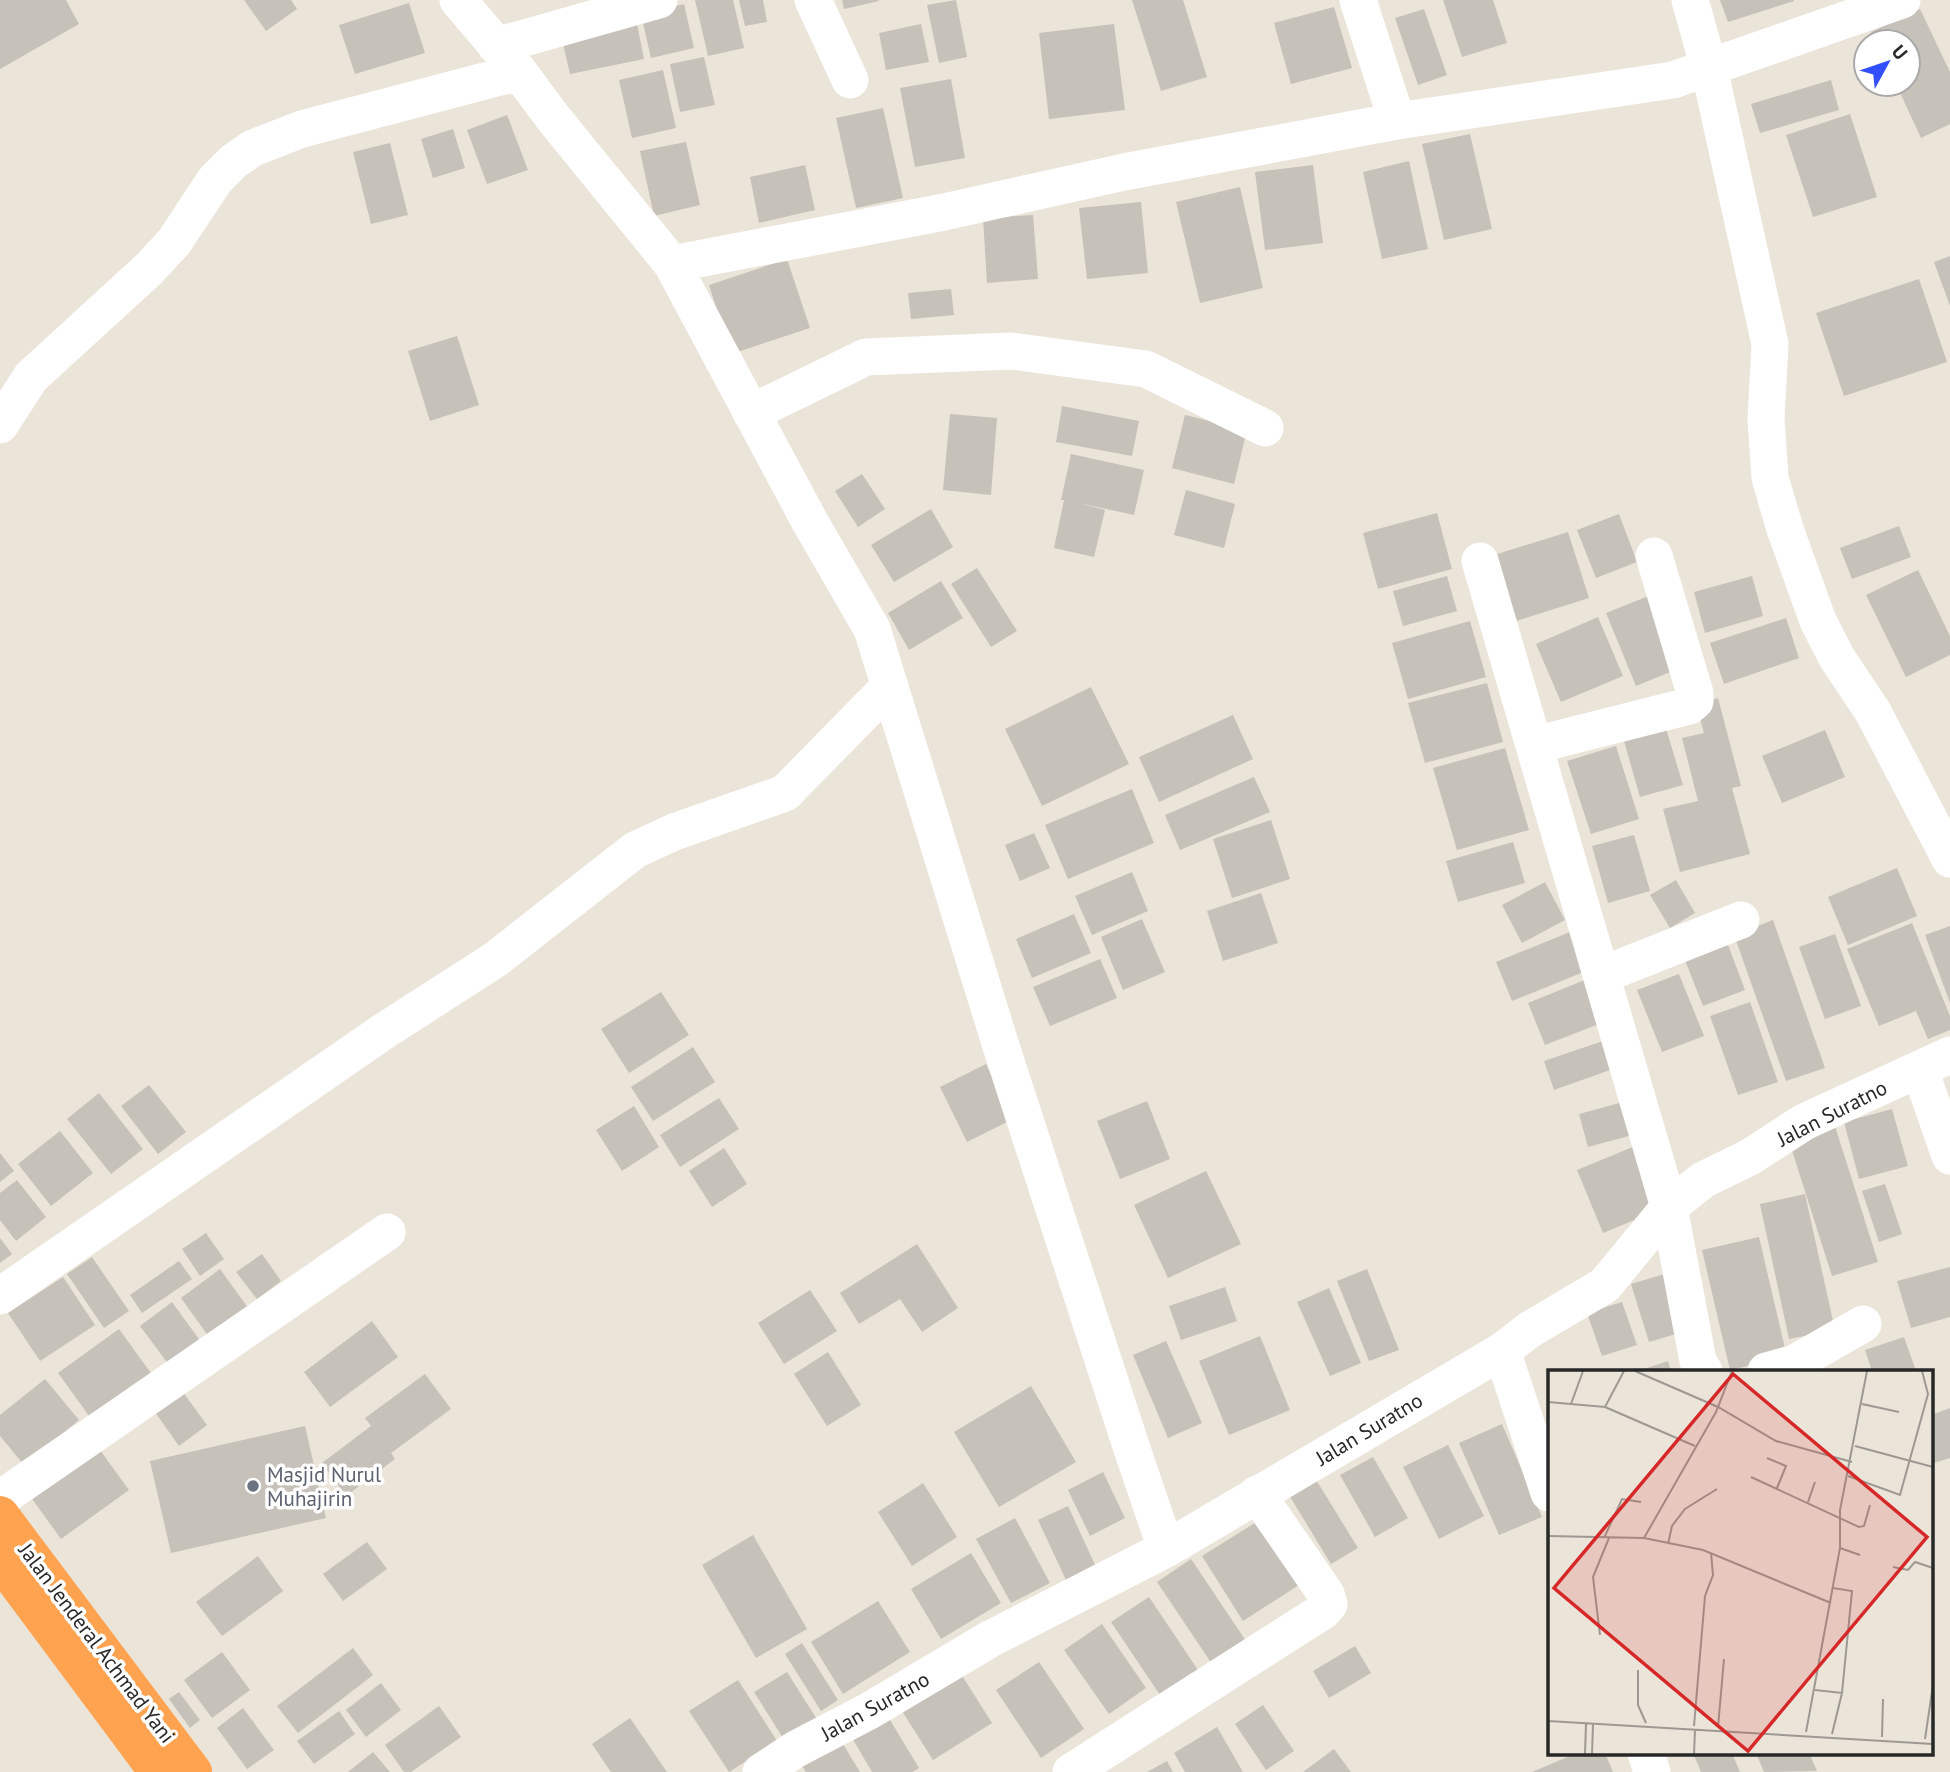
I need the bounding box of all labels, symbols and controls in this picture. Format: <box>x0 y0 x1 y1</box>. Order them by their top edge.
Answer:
north arrow <box>1852 28 1922 98</box>
text: U <box>1887 40 1913 64</box>
street label: Jalan Suratno <box>1771 1074 1892 1153</box>
inset map <box>1548 1370 1932 1754</box>
street label: Jalan Suratno <box>1310 1387 1427 1472</box>
place label: Masjid Nurul Muhajirin <box>267 1461 381 1512</box>
marker: Masjid Nurul Muhajirin <box>245 1478 261 1494</box>
street label: Jalan Jenderal Achmad Yani <box>12 1537 181 1748</box>
street label: Jalan Suratno <box>815 1665 934 1747</box>

